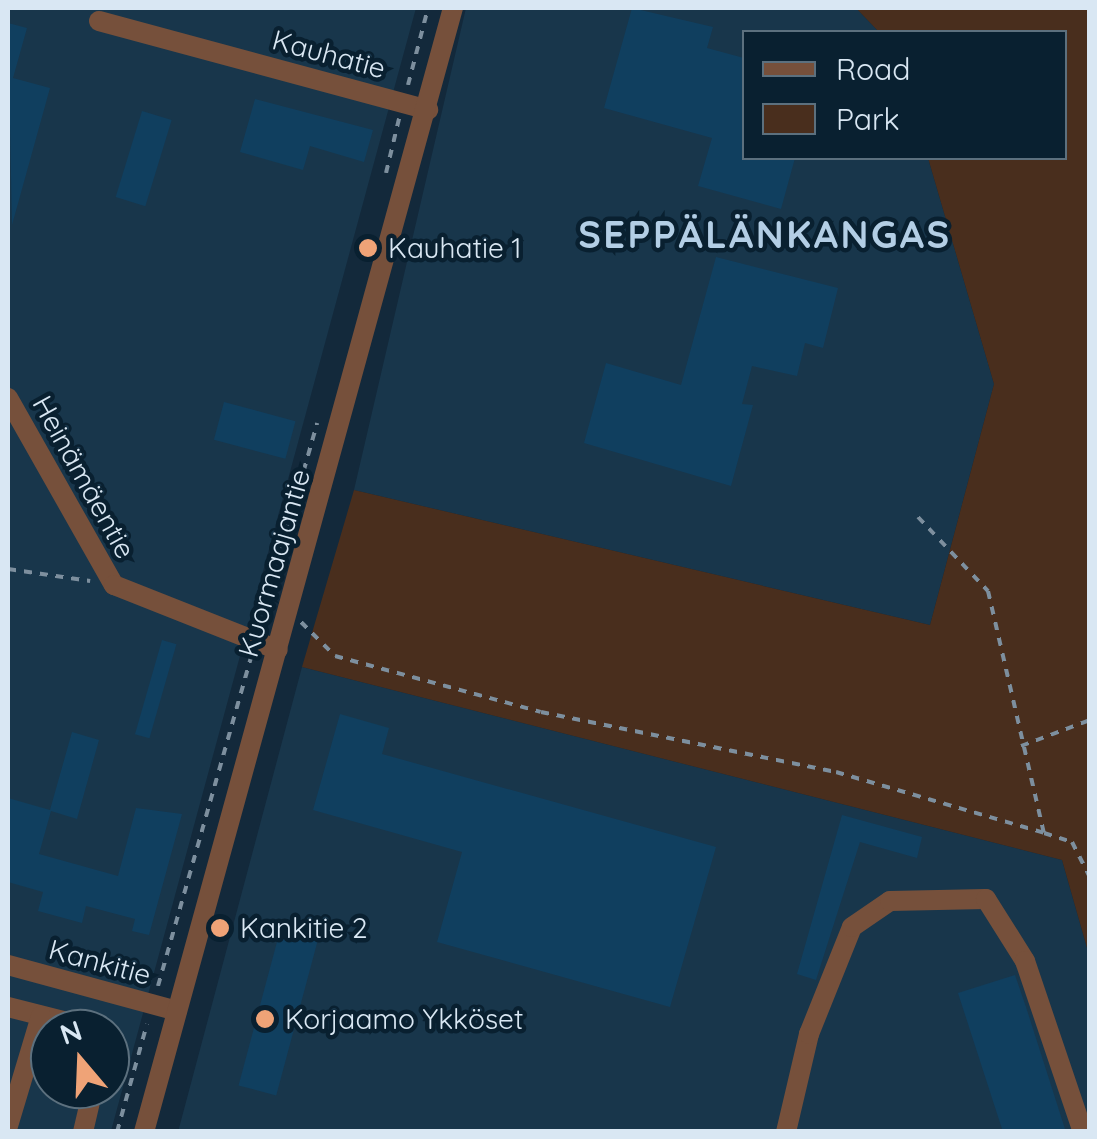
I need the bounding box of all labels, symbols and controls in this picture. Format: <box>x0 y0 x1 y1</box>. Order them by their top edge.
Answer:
street label: Kauhatie <box>269 23 389 85</box>
legend <box>742 30 1067 160</box>
text: Road <box>836 50 910 88</box>
text: Park <box>836 100 900 138</box>
district label: SEPPÄLÄNKANGAS <box>578 212 952 258</box>
place label: Kauhatie 1 <box>388 231 522 265</box>
marker: Kauhatie 1 <box>357 237 379 259</box>
street label: Heinämäentie <box>25 390 143 564</box>
street label: Kuormaajantie <box>231 465 317 661</box>
place label: Kankitie 2 <box>240 911 367 945</box>
marker: Kankitie 2 <box>209 917 231 939</box>
street label: Kankitie <box>45 932 155 992</box>
place label: Korjaamo Ykköset <box>285 1002 523 1036</box>
marker: Korjaamo Ykköset <box>254 1008 276 1030</box>
north arrow <box>30 1009 130 1109</box>
text: N <box>55 1012 86 1052</box>

